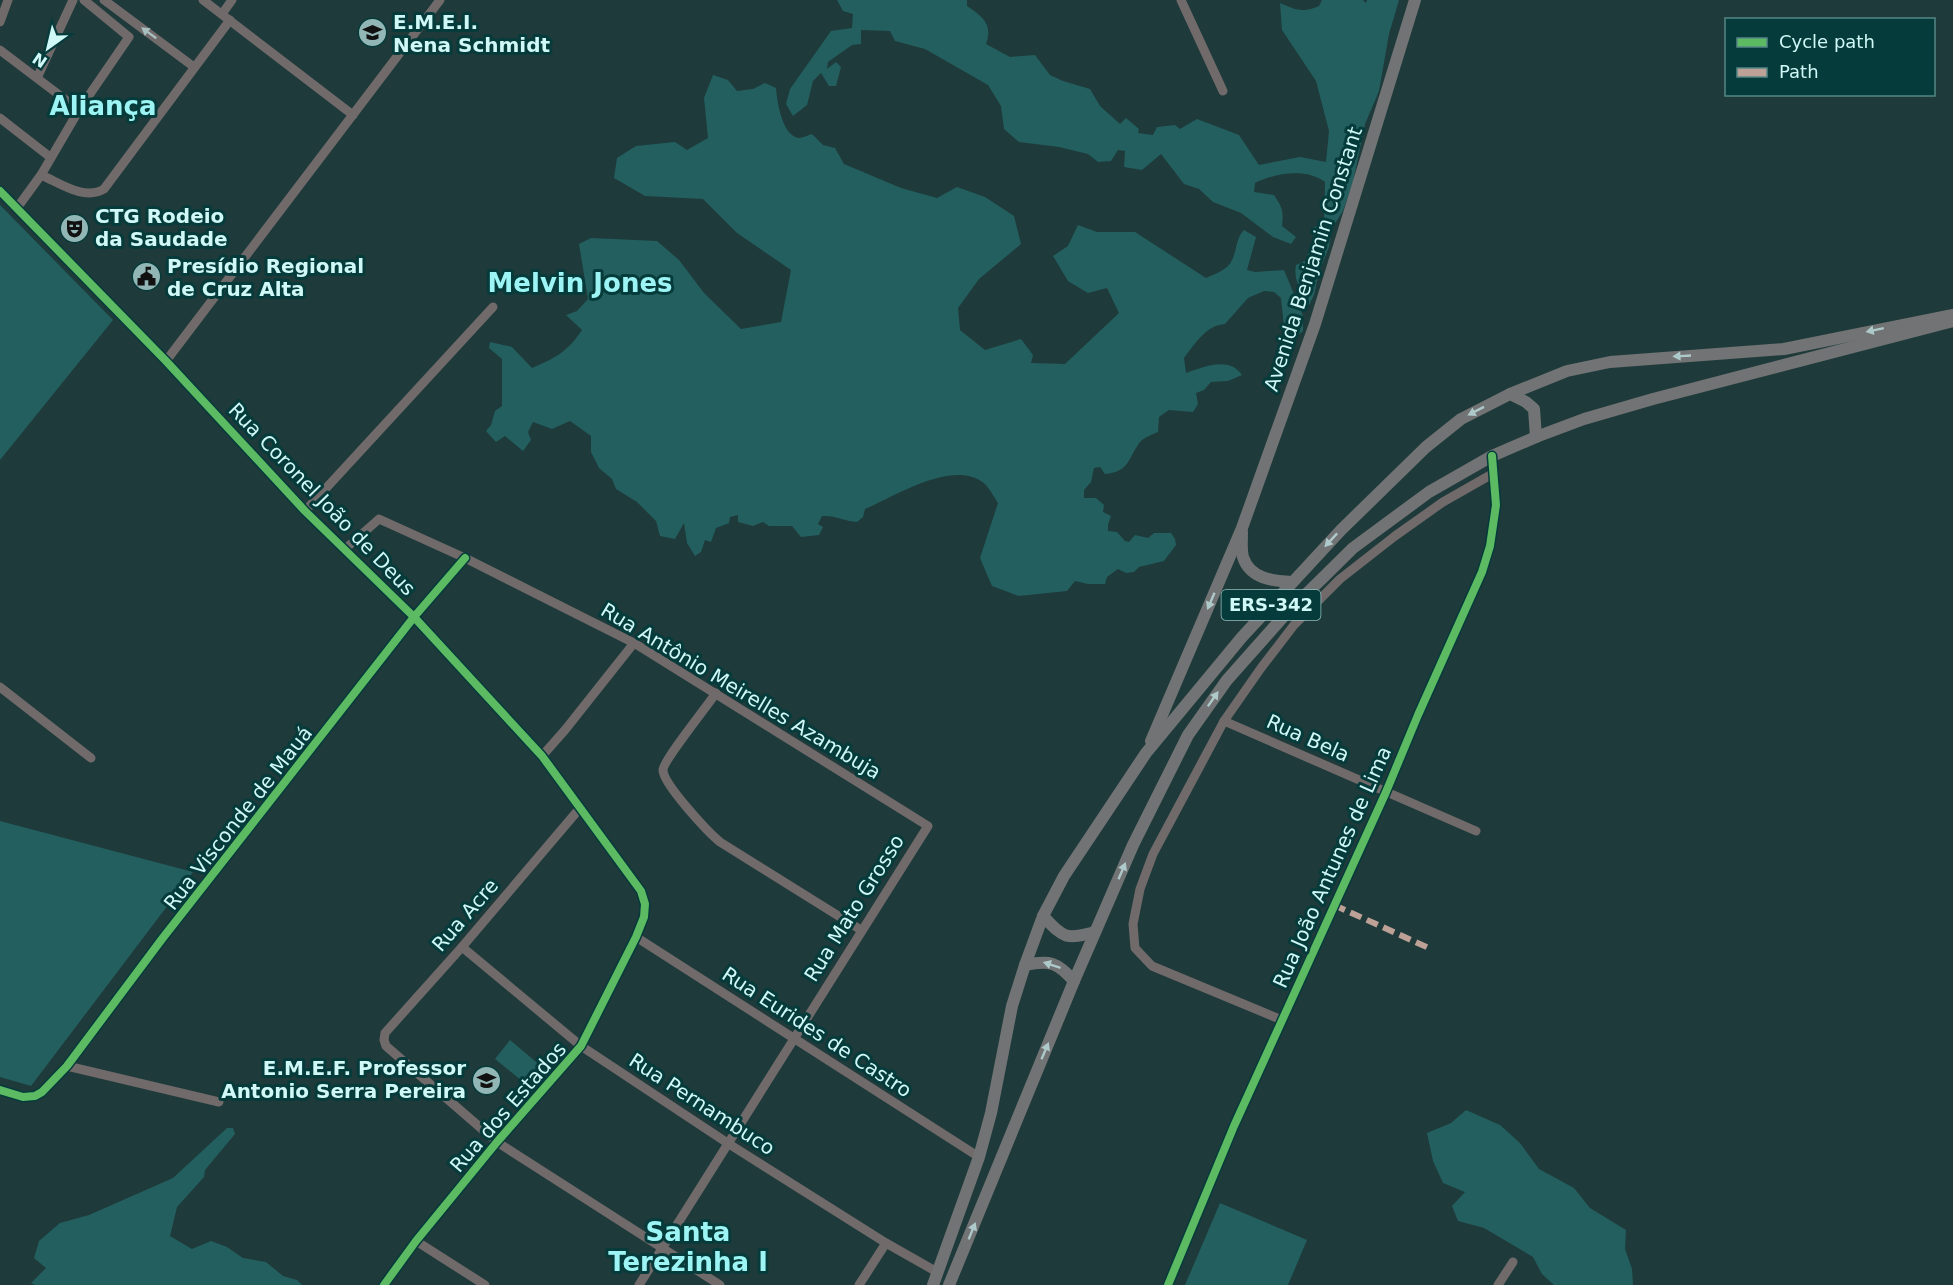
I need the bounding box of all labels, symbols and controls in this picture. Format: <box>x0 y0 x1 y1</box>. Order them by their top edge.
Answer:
place label: E.M.E.I. Nena Schmidt <box>393 10 551 57</box>
school or university icon: E.M.E.I. Nena Schmidt <box>356 17 388 49</box>
north arrow <box>18 18 78 78</box>
legend <box>1725 18 1935 96</box>
one-way arrow <box>142 27 158 39</box>
text: Cycle path <box>1779 31 1875 52</box>
text: N <box>29 48 51 72</box>
text: Path <box>1779 61 1819 82</box>
district label: Aliança <box>50 91 156 121</box>
street label: Avenida Benjamin Constant <box>1259 124 1367 394</box>
place label: CTG Rodeio da Saudade <box>95 204 228 251</box>
theatre icon: CTG Rodeio da Saudade <box>58 212 90 244</box>
place label: Presídio Regional de Cruz Alta <box>167 254 364 301</box>
public building icon: Presídio Regional de Cruz Alta <box>130 261 162 293</box>
district label: Melvin Jones <box>488 268 673 298</box>
one-way arrow <box>1865 326 1884 335</box>
one-way arrow <box>1673 352 1692 361</box>
street label: Rua Coronel João de Deus <box>224 398 420 600</box>
one-way arrow <box>1467 406 1485 416</box>
one-way arrow <box>1324 533 1338 548</box>
road number: ERS-342 <box>1222 590 1320 620</box>
one-way arrow <box>1206 593 1215 610</box>
street label: Rua Antônio Meirelles Azambuja <box>597 598 885 784</box>
one-way arrow <box>1206 692 1218 707</box>
street label: Rua Bela <box>1263 709 1353 767</box>
street label: Rua Visconde de Mauá <box>159 721 317 915</box>
street label: Rua João Antunes de Lima <box>1268 743 1396 991</box>
street label: Rua Mato Grosso <box>799 830 909 986</box>
one-way arrow <box>1117 863 1126 880</box>
street label: Rua Acre <box>427 874 503 956</box>
one-way arrow <box>1043 960 1061 969</box>
street label: Rua Eurides de Castro <box>718 962 916 1102</box>
street label: Rua dos Estados <box>445 1037 571 1177</box>
one-way arrow <box>1040 1041 1050 1059</box>
street label: Rua Pernambuco <box>625 1048 779 1160</box>
place label: E.M.E.F. Professor Antonio Serra Pereira <box>221 1056 466 1103</box>
school or university icon: E.M.E.F. Professor Antonio Serra Pereira <box>471 1064 503 1096</box>
district label: Santa Terezinha I <box>608 1217 768 1277</box>
one-way arrow <box>967 1222 977 1240</box>

